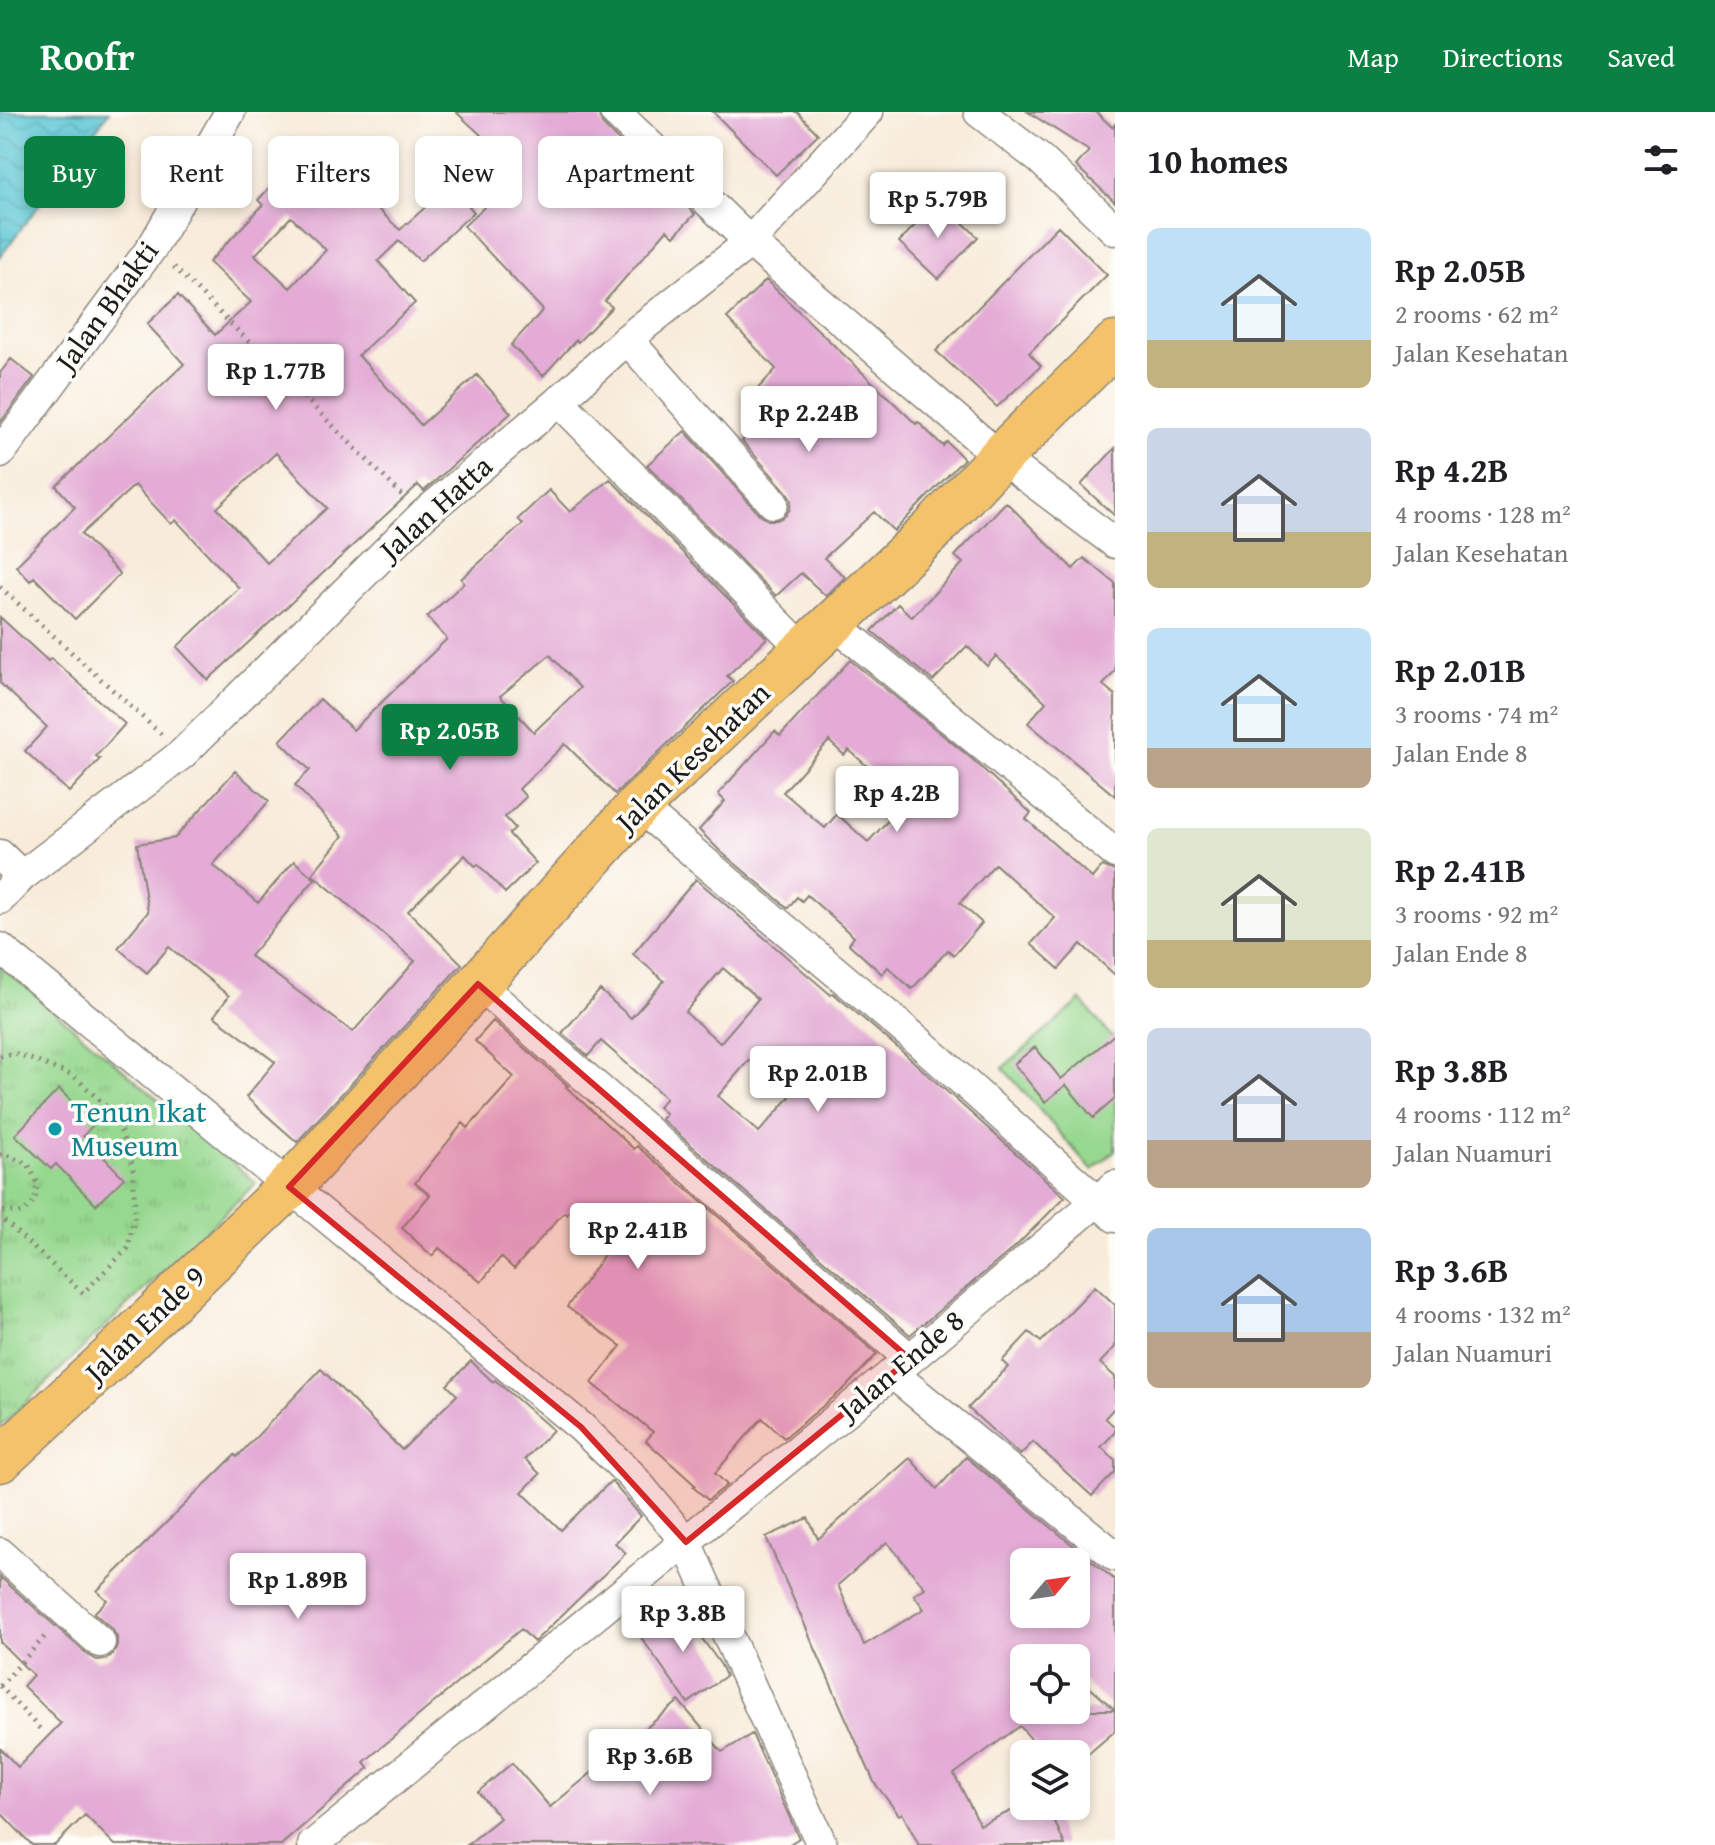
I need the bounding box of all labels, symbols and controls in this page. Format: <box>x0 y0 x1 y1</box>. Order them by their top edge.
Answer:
text: Roofr <box>40 28 135 84</box>
text: Map <box>1347 36 1399 77</box>
text: Directions <box>1443 36 1563 77</box>
text: Saved <box>1607 36 1675 77</box>
chip: Buy <box>24 136 125 208</box>
chip: Rent <box>141 136 252 208</box>
chip: Filters <box>268 136 399 208</box>
chip: New <box>415 136 522 208</box>
chip: Apartment <box>538 136 723 208</box>
text: 10 homes <box>1147 136 1288 185</box>
icon: filters <box>1639 138 1683 182</box>
pin: Rp 5.79B <box>855 172 1021 240</box>
text: Rp 5.79B <box>888 178 988 217</box>
street label: Jalan Bhakti <box>41 231 169 383</box>
text: Rp 2.05B <box>1395 245 1526 294</box>
icon: home <box>1211 260 1307 356</box>
text: 2 rooms · 62 m² <box>1395 294 1558 333</box>
text: Jalan Kesehatan <box>1395 333 1568 372</box>
pin: Rp 1.77B <box>193 344 359 412</box>
text: Rp 1.77B <box>226 350 326 389</box>
pin: Rp 2.24B <box>726 386 892 454</box>
text: Rp 2.24B <box>759 392 859 431</box>
street label: Jalan Hatta <box>366 444 502 573</box>
text: Rp 4.2B <box>1395 445 1509 494</box>
icon: home <box>1211 460 1307 556</box>
text: 4 rooms · 128 m² <box>1395 494 1571 533</box>
text: Jalan Kesehatan <box>1395 533 1568 572</box>
text: Rp 2.01B <box>1395 645 1526 694</box>
icon: home <box>1211 660 1307 756</box>
street label: Jalan Kesehatan <box>602 671 780 844</box>
text: 3 rooms · 74 m² <box>1395 694 1558 733</box>
pin: Rp 2.05B <box>367 704 533 772</box>
text: Rp 2.05B <box>400 710 500 749</box>
text: Jalan Ende 8 <box>1395 733 1527 772</box>
pin: Rp 4.2B <box>823 766 971 834</box>
text: Rp 4.2B <box>854 772 941 811</box>
text: Rp 2.41B <box>1395 845 1526 894</box>
icon: home <box>1211 860 1307 956</box>
text: 3 rooms · 92 m² <box>1395 894 1558 933</box>
text: Jalan Ende 8 <box>1395 933 1527 972</box>
text: Rp 3.8B <box>1395 1045 1509 1094</box>
pin: Rp 2.01B <box>735 1046 901 1114</box>
text: Rp 2.01B <box>768 1052 868 1091</box>
icon: home <box>1211 1060 1307 1156</box>
place label: Tenun Ikat Museum <box>71 1089 207 1167</box>
text: 4 rooms · 112 m² <box>1395 1094 1571 1133</box>
marker: Tenun Ikat Museum <box>46 1120 64 1138</box>
text: Jalan Nuamuri <box>1395 1133 1552 1172</box>
pin: Rp 2.41B <box>555 1203 721 1271</box>
text: Rp 2.41B <box>588 1209 688 1248</box>
text: Rp 3.6B <box>1395 1245 1509 1294</box>
street label: Jalan Ende 9 <box>71 1254 215 1395</box>
icon: home <box>1211 1260 1307 1356</box>
text: 4 rooms · 132 m² <box>1395 1294 1571 1333</box>
street label: Jalan Ende 8 <box>825 1298 973 1433</box>
text: Jalan Nuamuri <box>1395 1333 1552 1372</box>
north arrow <box>1010 1548 1090 1628</box>
map controls <box>1010 1548 1090 1820</box>
pin: Rp 1.89B <box>215 1553 381 1621</box>
text: Rp 1.89B <box>248 1559 348 1598</box>
pin: Rp 3.8B <box>609 1586 757 1654</box>
text: Rp 3.8B <box>640 1592 727 1631</box>
button: locate <box>1010 1644 1090 1724</box>
pin: Rp 3.6B <box>576 1729 724 1797</box>
text: Rp 3.6B <box>607 1735 694 1774</box>
button: layers <box>1010 1740 1090 1820</box>

